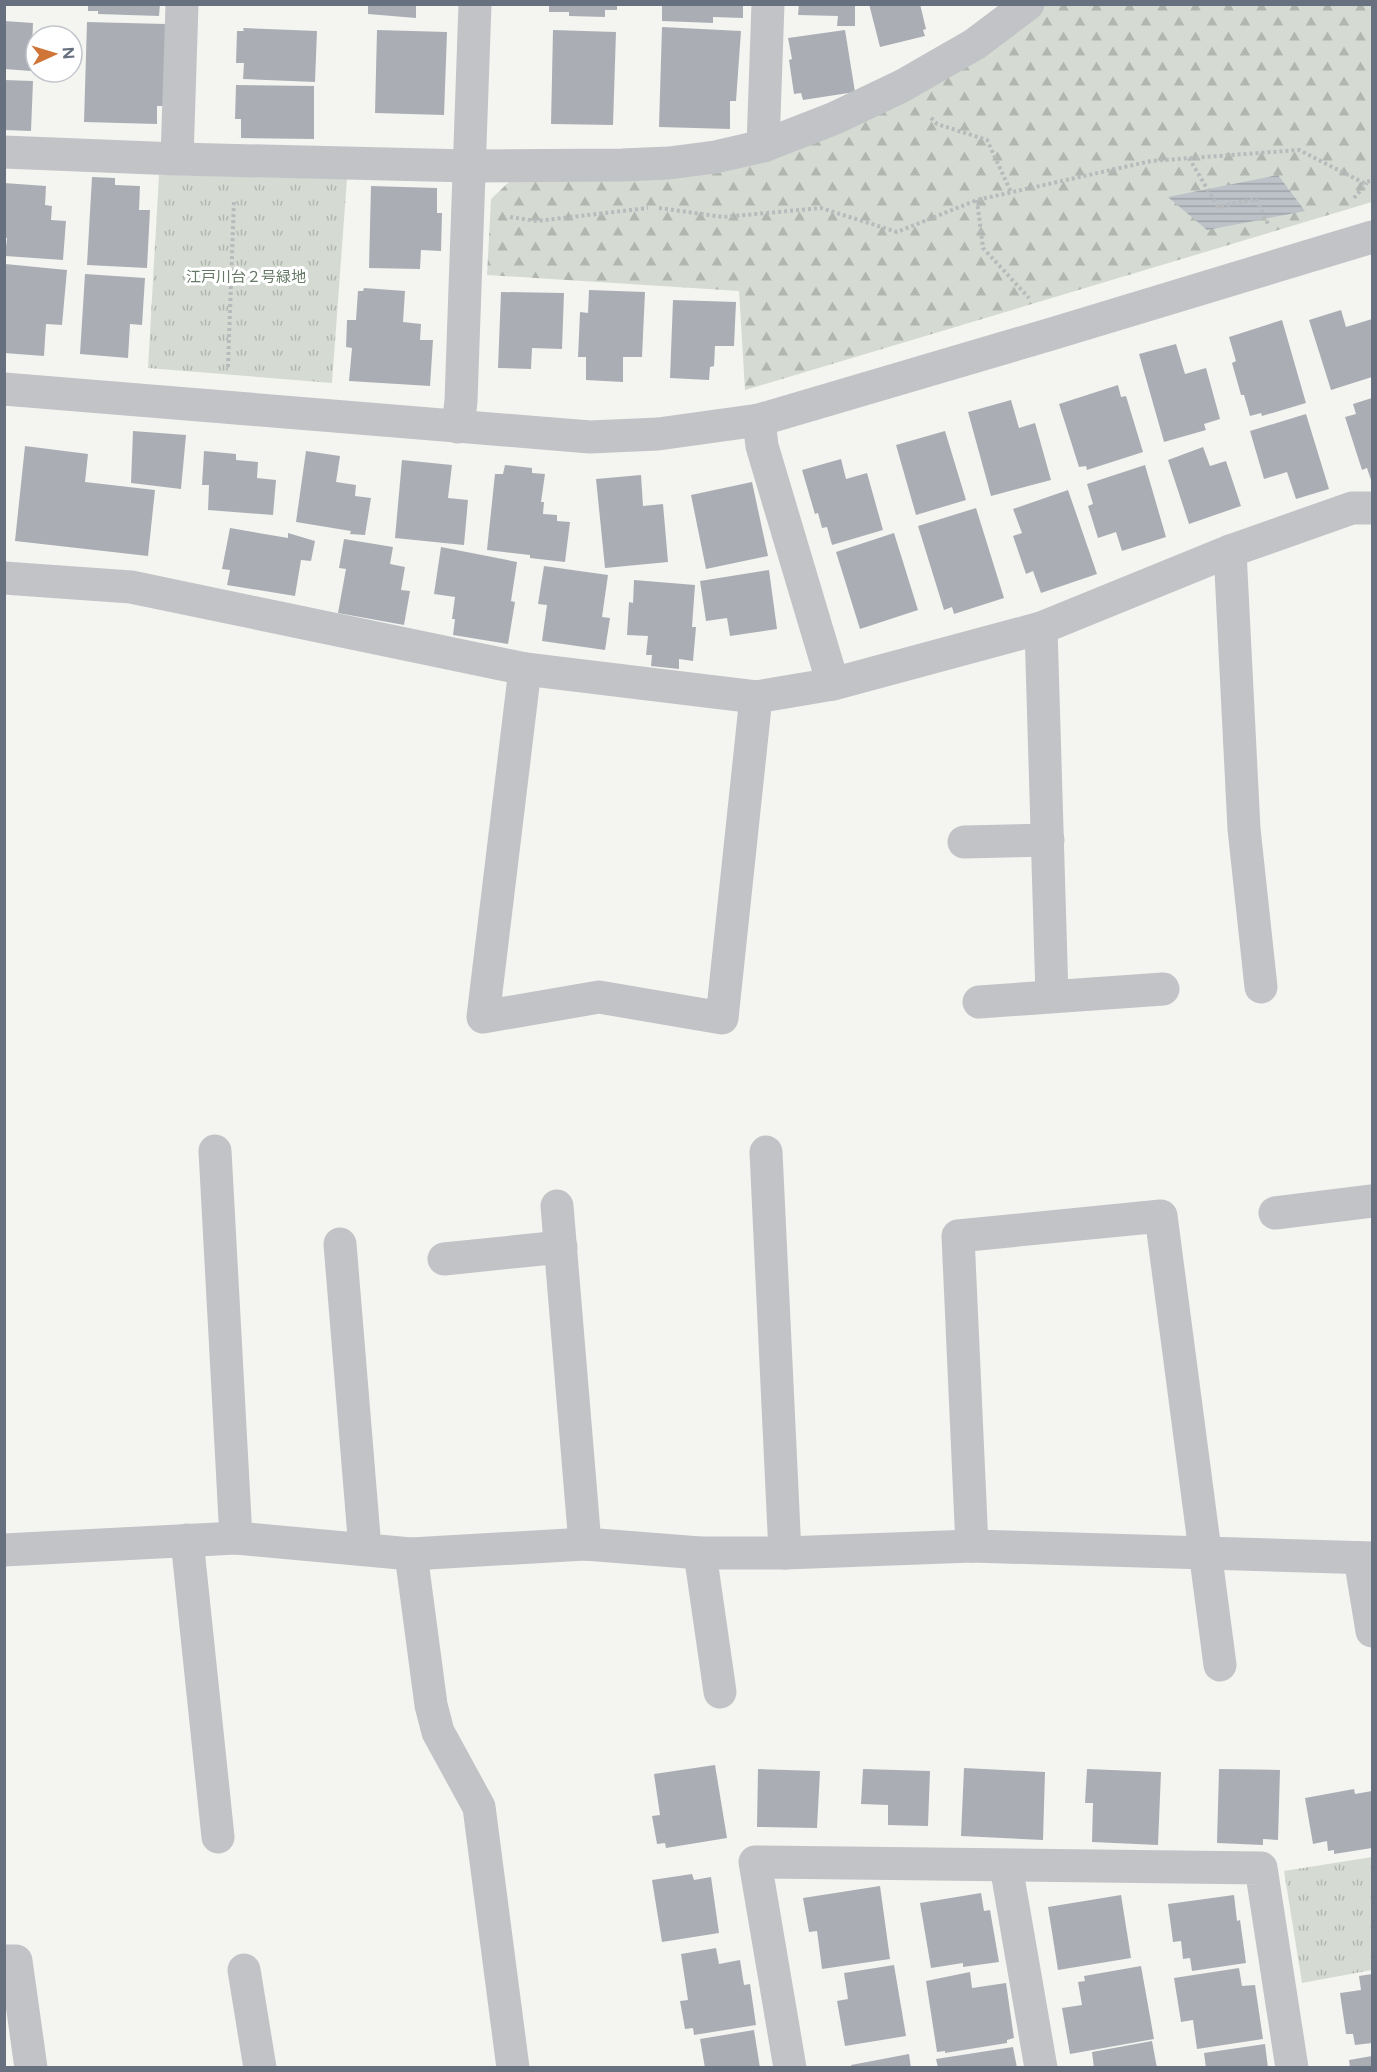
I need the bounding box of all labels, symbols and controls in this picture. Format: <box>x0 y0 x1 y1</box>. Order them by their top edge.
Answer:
north arrow <box>24 24 84 84</box>
text: N <box>59 46 78 60</box>
park label: 江戸川台２号緑地 <box>186 268 306 286</box>

